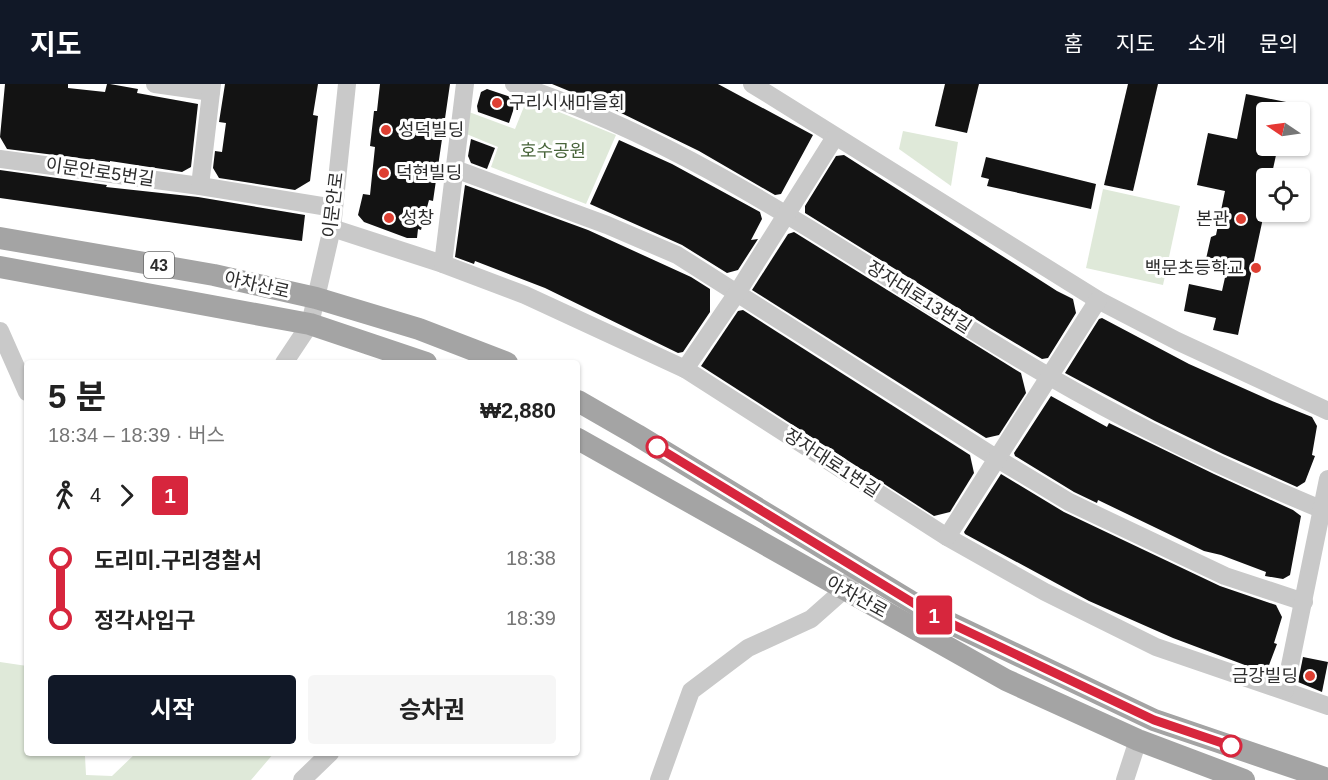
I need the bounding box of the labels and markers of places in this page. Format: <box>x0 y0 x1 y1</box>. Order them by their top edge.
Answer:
place label: 구리시새마을회 <box>509 93 625 113</box>
marker: 구리시새마을회 <box>490 96 504 110</box>
place label: 성덕빌딩 <box>398 120 464 140</box>
marker: 성덕빌딩 <box>379 123 393 137</box>
place label: 덕현빌딩 <box>396 163 462 183</box>
marker: 덕현빌딩 <box>377 166 391 180</box>
place label: 성창 <box>401 208 434 228</box>
place label: 본관 <box>1196 209 1229 229</box>
marker: 성창 <box>382 211 396 225</box>
marker: 본관 <box>1234 212 1248 226</box>
place label: 백문초등학교 <box>1145 258 1244 278</box>
marker: 백문초등학교 <box>1249 261 1263 275</box>
unlabelled marker <box>646 436 668 458</box>
place label: 금강빌딩 <box>1232 666 1298 686</box>
marker: 금강빌딩 <box>1303 669 1317 683</box>
unlabelled marker <box>1220 735 1242 757</box>

